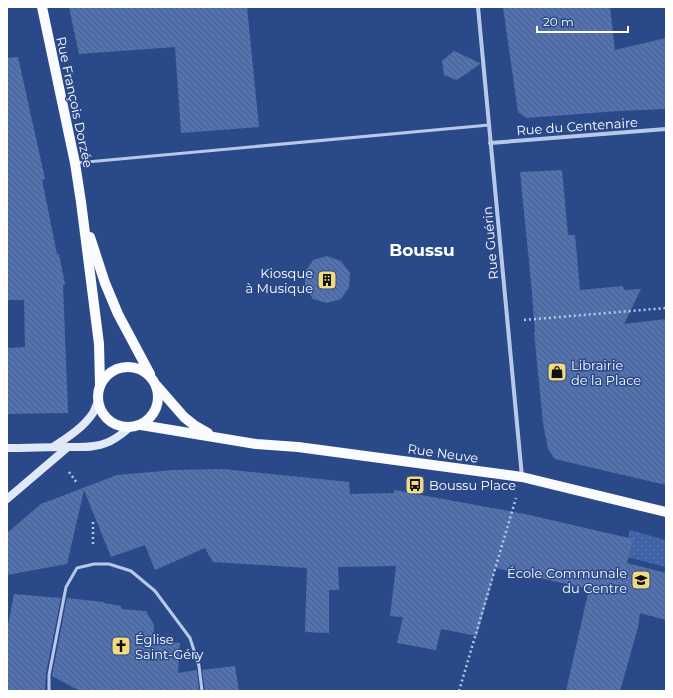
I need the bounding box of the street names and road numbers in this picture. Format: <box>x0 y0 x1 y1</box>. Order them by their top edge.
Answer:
street label: Rue François Dorzée <box>53 35 97 169</box>
street label: Rue du Centenaire <box>516 114 638 138</box>
street label: Rue Guérin <box>479 206 501 280</box>
street label: Rue Neuve <box>407 440 480 466</box>

